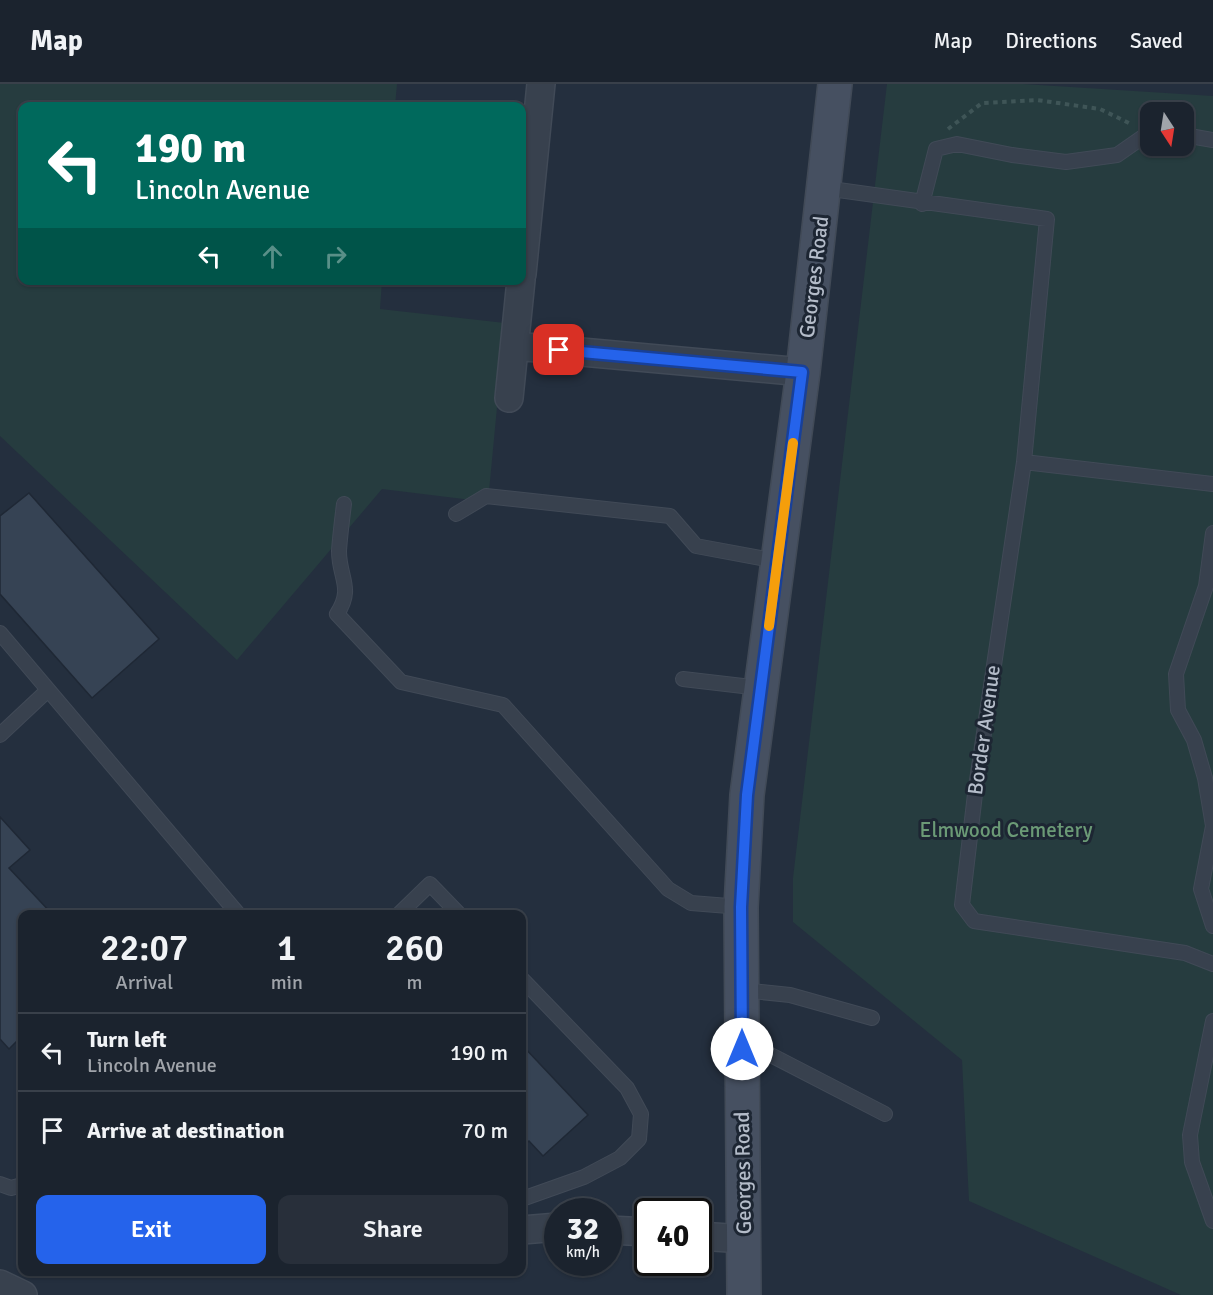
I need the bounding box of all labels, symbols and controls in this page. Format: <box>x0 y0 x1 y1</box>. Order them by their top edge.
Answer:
text: Map <box>30 24 83 58</box>
text: Map <box>934 28 972 54</box>
text: Directions <box>1005 28 1097 54</box>
text: Saved <box>1130 28 1183 54</box>
north arrow <box>1140 102 1194 156</box>
map controls <box>1140 102 1194 156</box>
text: 190 m <box>135 123 246 174</box>
icon: left <box>36 126 114 204</box>
text: Lincoln Avenue <box>135 174 310 207</box>
street label: Georges Road <box>794 214 834 340</box>
icon: left <box>193 240 226 273</box>
icon: ahead <box>256 240 289 273</box>
icon: right <box>319 240 352 273</box>
pin <box>533 324 584 375</box>
icon: arrive <box>542 333 575 366</box>
street label: Border Avenue <box>962 663 1006 797</box>
park label: Elmwood Cemetery <box>920 817 1093 843</box>
text: 22:07 <box>100 926 188 971</box>
text: 1 <box>277 926 297 971</box>
text: 260 <box>385 926 444 971</box>
text: Arrival <box>116 970 173 995</box>
text: min <box>271 970 303 995</box>
text: m <box>406 970 422 995</box>
position arrow <box>710 1017 774 1081</box>
text: Turn left <box>87 1026 167 1053</box>
icon: left <box>36 1036 69 1069</box>
text: 190 m <box>450 1039 508 1066</box>
text: Lincoln Avenue <box>87 1053 217 1078</box>
street label: Georges Road <box>729 1111 757 1235</box>
icon: arrive <box>36 1114 69 1147</box>
text: Arrive at destination <box>87 1117 284 1144</box>
text: 70 m <box>462 1117 508 1144</box>
button: Exit <box>36 1195 266 1264</box>
button: Share <box>278 1195 508 1264</box>
speed limit sign: 40 <box>634 1198 712 1276</box>
text: 32 <box>567 1211 599 1248</box>
text: km/h <box>566 1243 600 1261</box>

